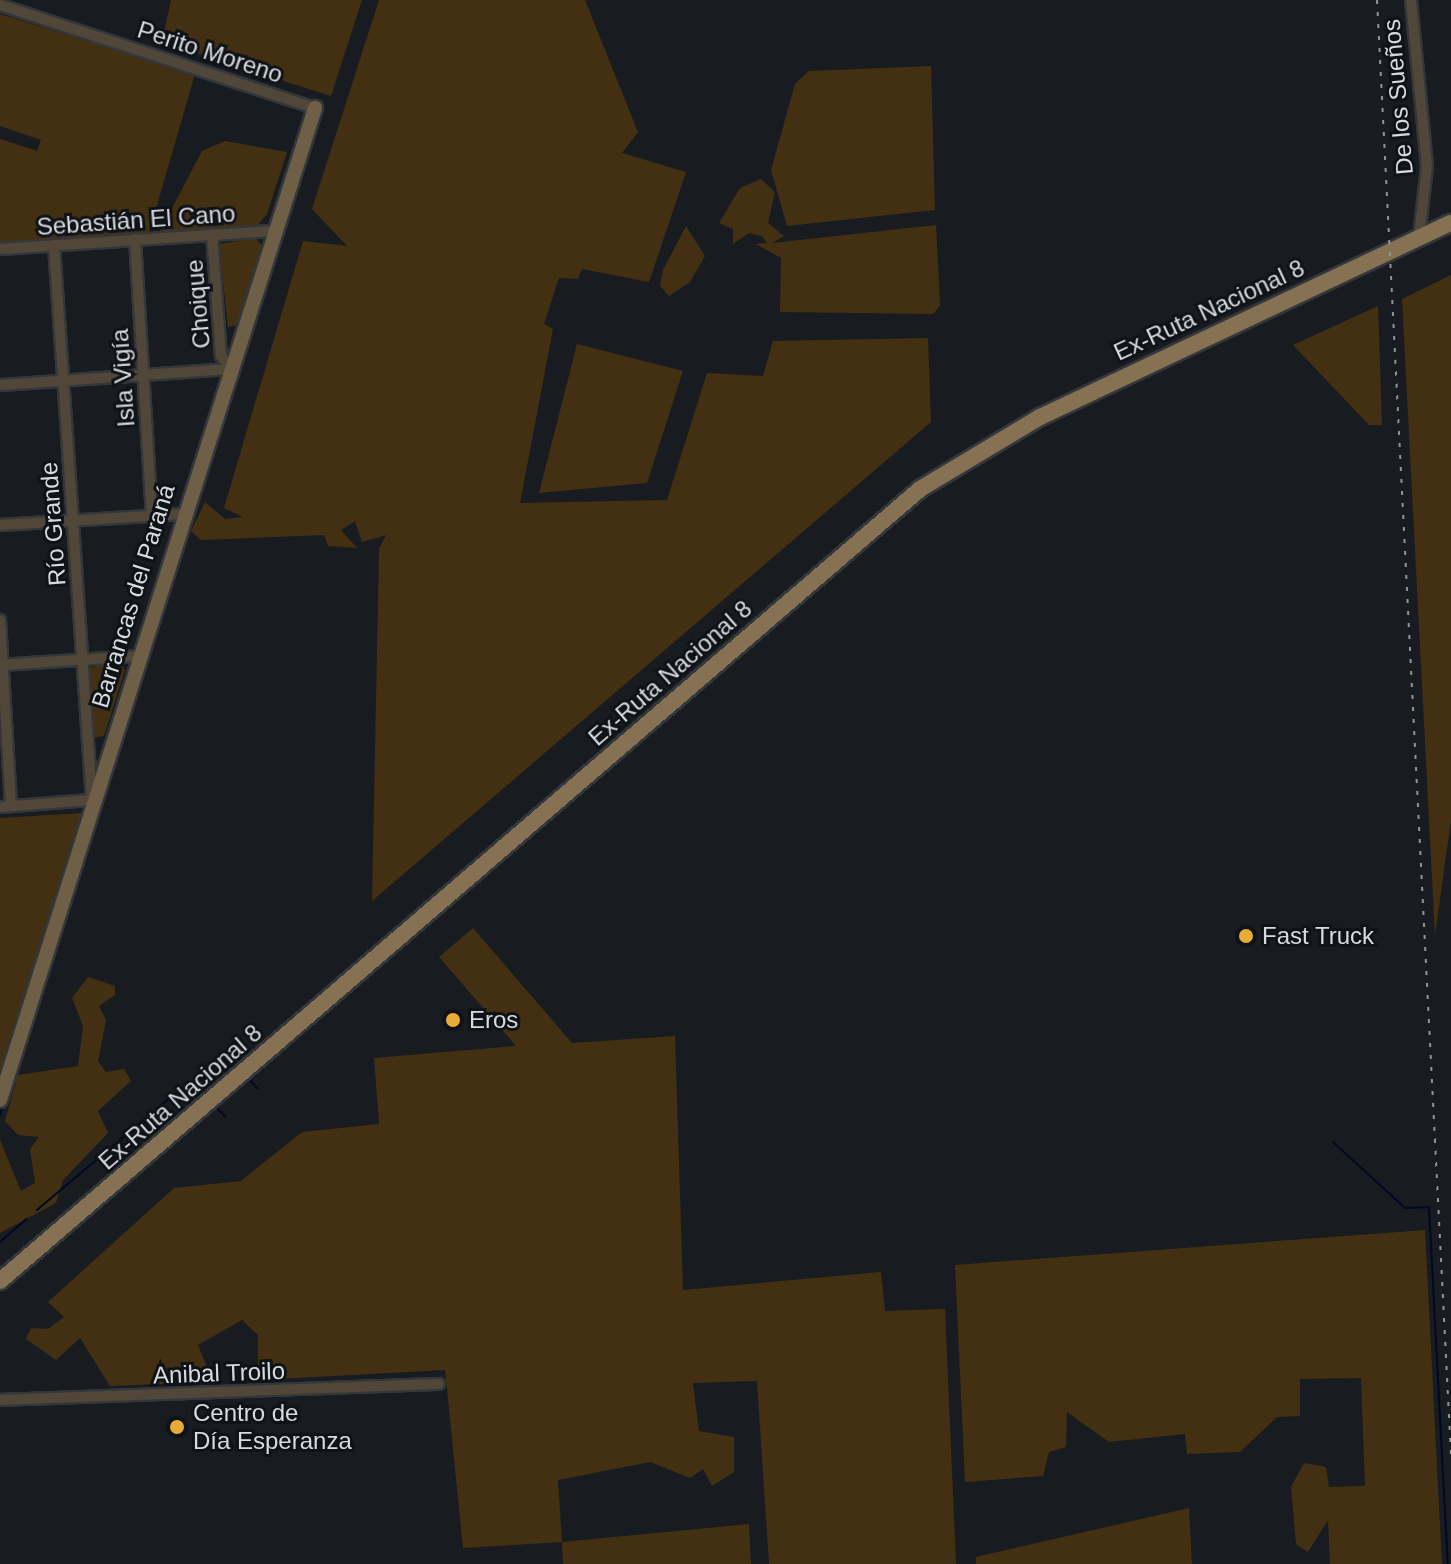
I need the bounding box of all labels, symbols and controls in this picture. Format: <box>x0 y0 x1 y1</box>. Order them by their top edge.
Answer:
street label: Perito Moreno <box>134 15 286 89</box>
street label: De los Sueños <box>1377 18 1419 176</box>
street label: Sebastián El Cano <box>36 199 236 241</box>
street label: Ex-Ruta Nacional 8 <box>1109 253 1309 367</box>
street label: Choique <box>180 258 216 350</box>
street label: Isla Vigía <box>105 328 141 428</box>
street label: Río Grande <box>34 461 72 587</box>
street label: Barrancas del Paraná <box>85 481 181 711</box>
street label: Ex-Ruta Nacional 8 <box>583 594 757 752</box>
place label: Fast Truck <box>1262 922 1374 950</box>
marker: Fast Truck <box>1237 927 1255 945</box>
place label: Eros <box>469 1006 518 1034</box>
marker: Eros <box>444 1011 462 1029</box>
street label: Ex-Ruta Nacional 8 <box>93 1018 267 1176</box>
street label: Anibal Troilo <box>152 1356 286 1390</box>
place label: Centro de Día Esperanza <box>193 1399 352 1455</box>
marker: Centro de Día Esperanza <box>168 1418 186 1436</box>

